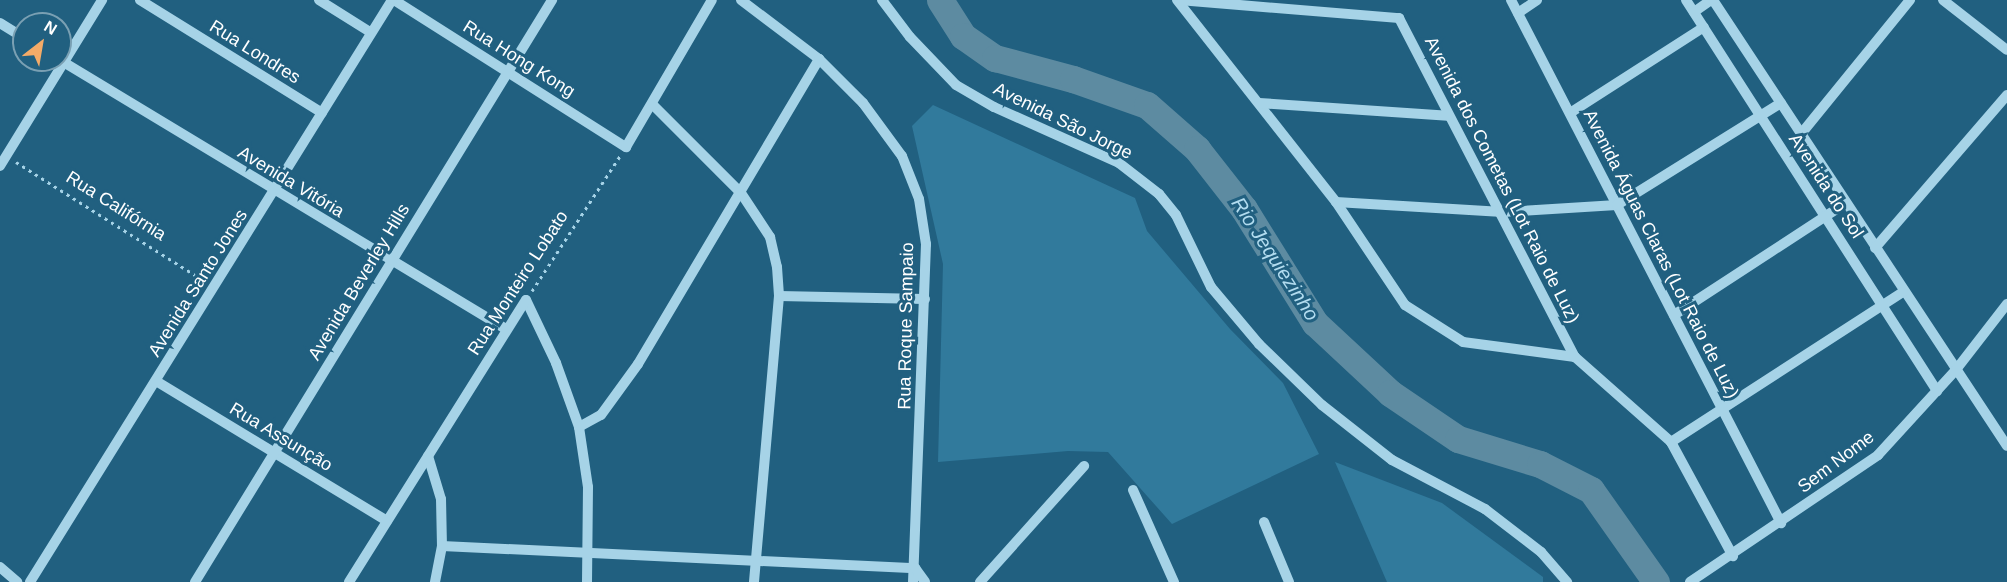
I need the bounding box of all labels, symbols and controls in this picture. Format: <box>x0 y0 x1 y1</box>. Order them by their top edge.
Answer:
north arrow <box>12 12 72 72</box>
street label: Rua Londres <box>206 16 304 88</box>
street label: Rua Hong Kong <box>459 16 579 102</box>
text: N <box>41 18 60 38</box>
street label: Avenida dos Cometas (Lot Raio de Luz) <box>1420 33 1584 327</box>
street label: Avenida São Jorge <box>990 78 1136 164</box>
street label: Avenida Águas Claras (Lot Raio de Luz) <box>1579 106 1743 402</box>
street label: Avenida do Sol <box>1784 129 1868 243</box>
street label: Avenida Vitória <box>234 142 348 222</box>
street label: Rua Califórnia <box>62 167 170 245</box>
water label: Rio Jequiezinho <box>1226 193 1324 325</box>
street label: Avenida Beverley Hills <box>304 200 414 364</box>
street label: Avenida Santo Jones <box>144 205 252 361</box>
street label: Rua Monteiro Lobato <box>463 207 573 359</box>
street label: Rua Roque Sampaio <box>894 242 918 410</box>
street label: Rua Assunção <box>225 398 337 476</box>
street label: Sem Nome <box>1794 426 1878 498</box>

